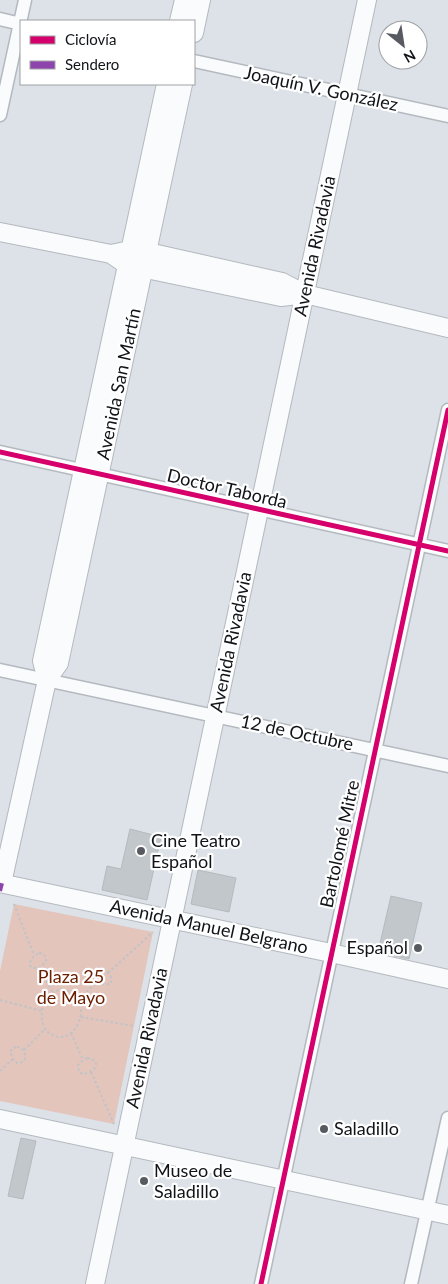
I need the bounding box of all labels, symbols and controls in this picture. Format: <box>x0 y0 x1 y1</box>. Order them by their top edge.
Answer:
legend <box>20 20 195 85</box>
north arrow <box>378 20 428 70</box>
text: Ciclovía <box>65 30 116 48</box>
text: N <box>401 47 419 67</box>
text: Sendero <box>65 55 119 73</box>
street label: Joaquín V. González <box>242 61 400 115</box>
street label: Avenida Rivadavia <box>288 174 340 318</box>
street label: Avenida San Martín <box>91 306 145 462</box>
street label: Doctor Taborda <box>165 464 289 512</box>
street label: Avenida Rivadavia <box>204 570 256 714</box>
street label: 12 de Octubre <box>239 709 356 755</box>
street label: Bartolomé Mitre <box>315 778 363 910</box>
place label: Cine Teatro Español <box>151 829 241 872</box>
marker: Cine Teatro Español <box>135 845 147 857</box>
street label: Avenida Manuel Belgrano <box>108 894 310 958</box>
place label: Español <box>346 936 408 958</box>
marker: Español <box>412 942 424 954</box>
park label: Plaza 25 de Mayo <box>37 965 105 1008</box>
street label: Avenida Rivadavia <box>120 966 172 1110</box>
place label: Saladillo <box>334 1117 399 1139</box>
marker: Saladillo <box>318 1123 330 1135</box>
place label: Museo de Saladillo <box>154 1159 232 1202</box>
marker: Museo de Saladillo <box>138 1175 150 1187</box>

